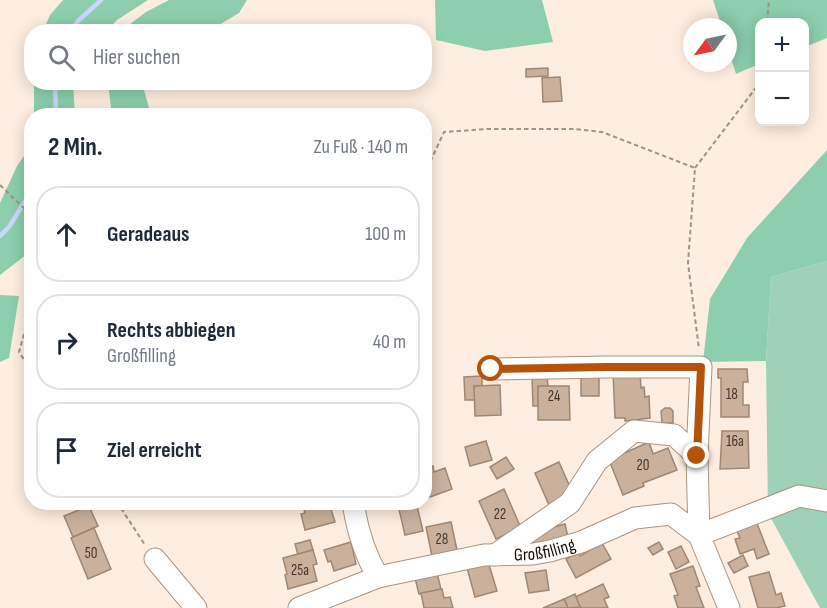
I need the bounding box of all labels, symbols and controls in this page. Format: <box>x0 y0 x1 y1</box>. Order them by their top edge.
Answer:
north arrow <box>683 18 737 72</box>
map controls <box>755 18 809 126</box>
button: + <box>755 18 809 72</box>
search box <box>24 24 432 90</box>
icon: search <box>45 41 78 74</box>
text: Hier suchen <box>93 44 181 71</box>
button: − <box>755 72 809 126</box>
text: 2 Min. <box>48 132 103 163</box>
text: Zu Fuß · 140 m <box>313 135 408 159</box>
icon: ahead <box>50 218 83 251</box>
text: Geradeaus <box>107 221 190 248</box>
text: 100 m <box>365 222 406 246</box>
text: Rechts abbiegen <box>107 317 236 344</box>
icon: right <box>50 326 83 359</box>
text: 40 m <box>373 330 406 354</box>
text: Großfilling <box>107 344 176 368</box>
route start <box>477 355 503 381</box>
house number: 18 <box>726 385 738 404</box>
house number: 24 <box>548 387 560 406</box>
house number: 16a <box>726 432 744 451</box>
icon: arrive <box>50 434 83 467</box>
text: Ziel erreicht <box>107 437 202 464</box>
route end <box>683 442 709 468</box>
house number: 20 <box>637 456 649 475</box>
house number: 22 <box>494 505 506 524</box>
house number: 28 <box>436 530 448 549</box>
street label: Großfilling <box>514 534 578 565</box>
house number: 50 <box>85 544 97 563</box>
house number: 25a <box>291 561 309 580</box>

